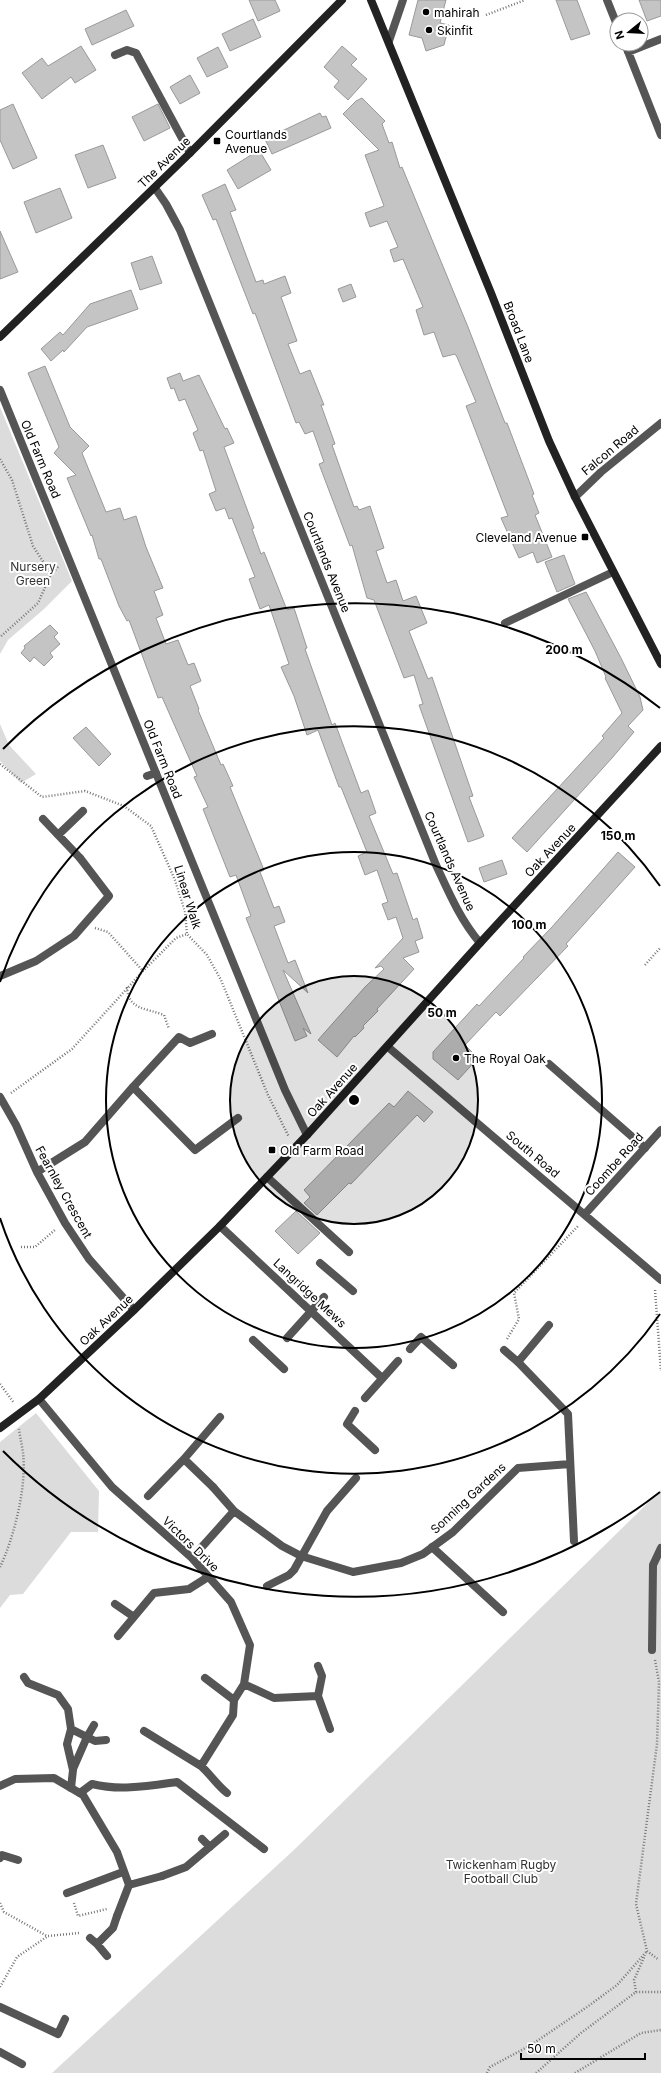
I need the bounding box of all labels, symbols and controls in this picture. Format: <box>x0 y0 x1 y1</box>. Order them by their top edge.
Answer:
place label: mahirah <box>434 5 480 20</box>
marker: mahirah <box>421 7 431 17</box>
north arrow <box>609 12 649 52</box>
place label: Skinfit <box>437 23 473 38</box>
marker: Skinfit <box>424 25 434 35</box>
text: N <box>612 29 627 41</box>
place label: Courtlands Avenue <box>225 127 287 156</box>
street label: The Avenue <box>135 133 193 191</box>
marker: Courtlands Avenue <box>212 136 222 146</box>
street label: Broad Lane <box>500 299 538 365</box>
street label: Old Farm Road <box>18 417 64 501</box>
street label: Falcon Road <box>578 422 642 478</box>
street label: Courtlands Avenue <box>300 509 354 615</box>
place label: Cleveland Avenue <box>475 530 577 545</box>
marker: Cleveland Avenue <box>580 532 590 542</box>
park label: Nursery Green <box>10 559 56 588</box>
text: 200 m <box>545 642 583 657</box>
street label: Old Farm Road <box>140 717 186 801</box>
street label: Courtlands Avenue <box>421 809 479 913</box>
street label: Oak Avenue <box>521 820 579 880</box>
text: 150 m <box>601 828 635 843</box>
street label: Linear Walk <box>171 863 205 931</box>
text: 100 m <box>511 917 547 932</box>
text: 50 m <box>427 1005 457 1020</box>
place label: The Royal Oak <box>464 1051 546 1066</box>
marker: The Royal Oak <box>451 1053 461 1063</box>
street label: Oak Avenue <box>304 1060 360 1120</box>
centre of rings <box>347 1093 361 1107</box>
street label: South Road <box>503 1127 563 1181</box>
street label: Coombe Road <box>582 1129 646 1199</box>
street label: Fearnley Crescent <box>32 1143 96 1241</box>
place label: Old Farm Road <box>280 1143 364 1158</box>
marker: Old Farm Road <box>267 1145 277 1155</box>
street label: Langridge Mews <box>270 1255 350 1331</box>
street label: Oak Avenue <box>76 1291 136 1349</box>
street label: Sonning Gardens <box>427 1459 509 1537</box>
street label: Victors Drive <box>160 1513 222 1575</box>
park label: Twickenham Rugby Football Club <box>446 1857 557 1886</box>
scale bar <box>521 2035 645 2061</box>
text: 50 m <box>527 2041 556 2056</box>

